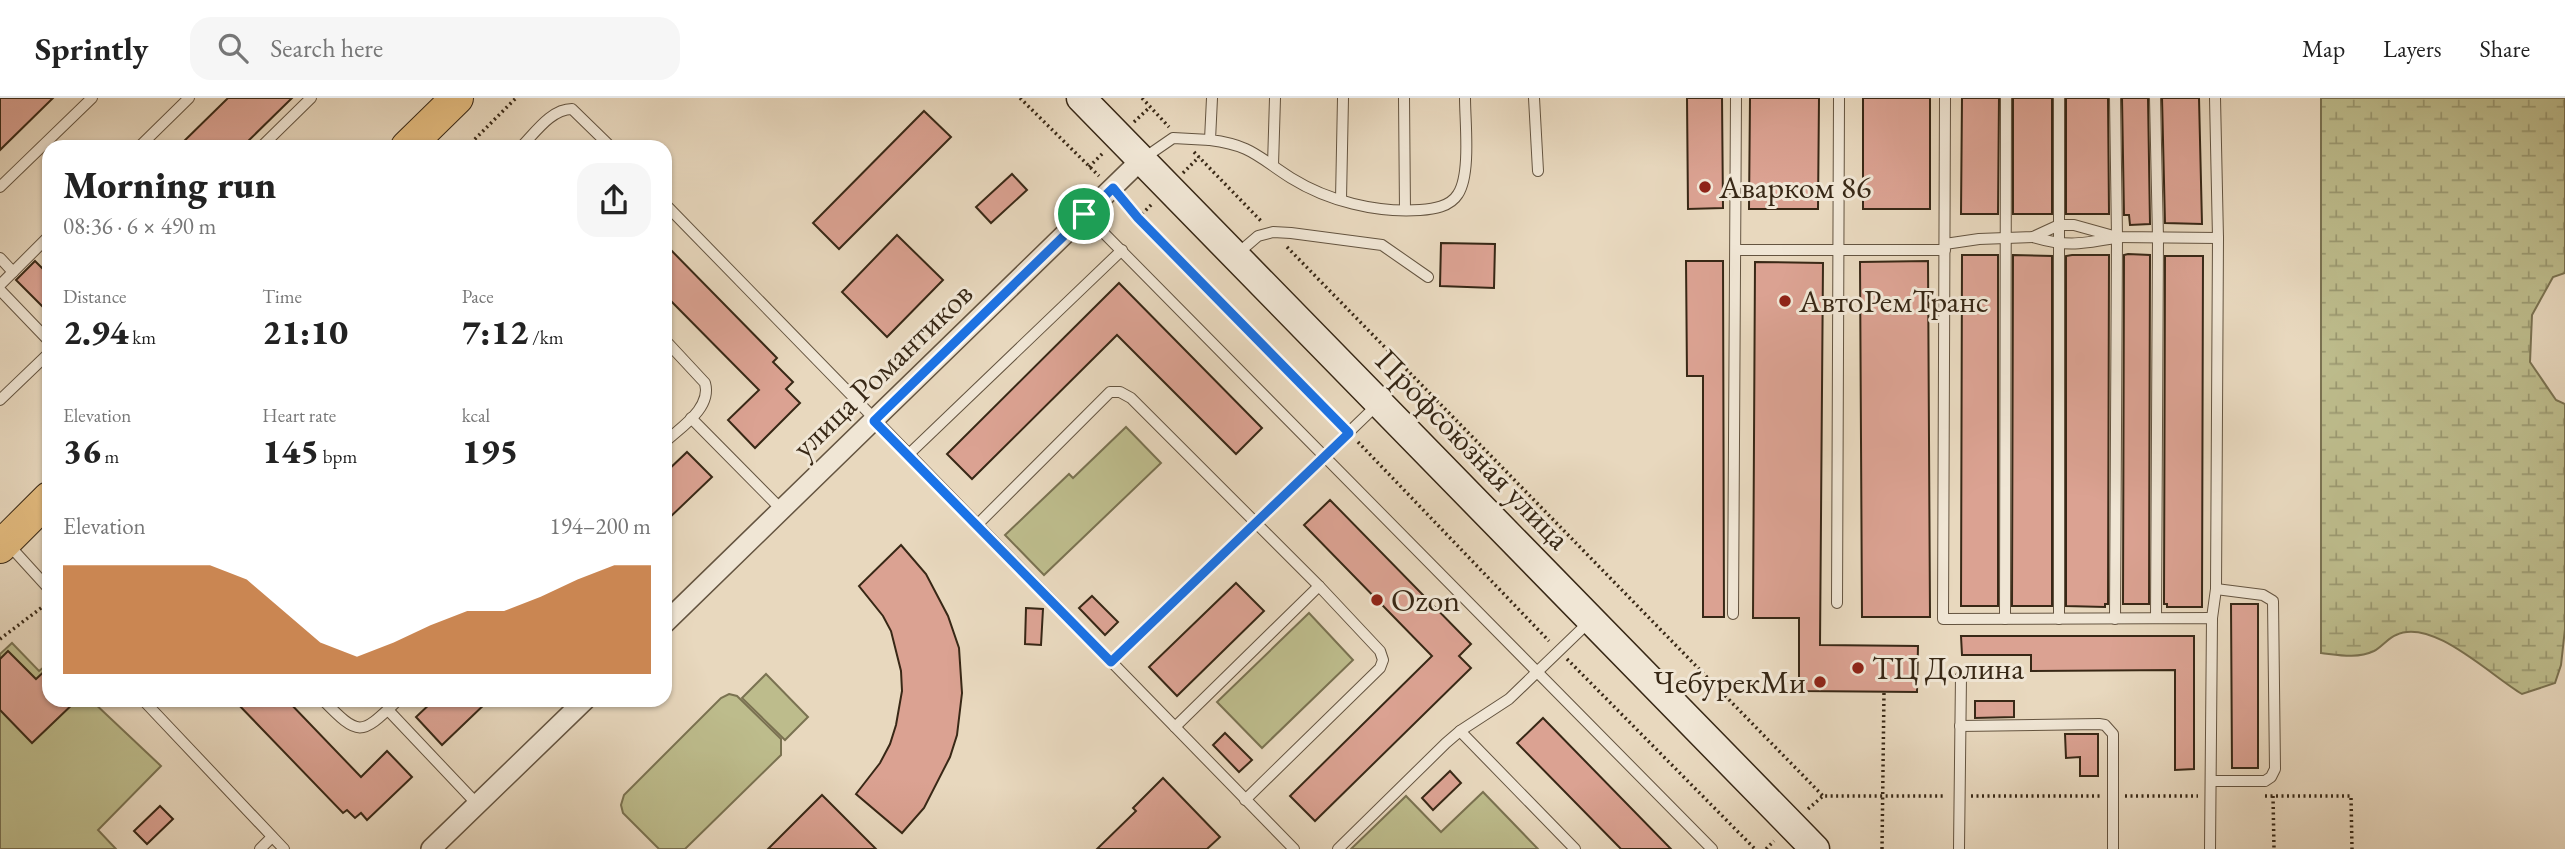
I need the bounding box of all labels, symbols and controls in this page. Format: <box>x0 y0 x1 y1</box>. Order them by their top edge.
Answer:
search box <box>190 17 680 80</box>
text: Sprintly <box>35 27 148 70</box>
icon: search <box>214 29 252 67</box>
text: Search here <box>270 31 383 65</box>
text: Map <box>2302 33 2345 64</box>
text: Layers <box>2383 33 2442 64</box>
text: Share <box>2480 33 2530 64</box>
text: Morning run <box>63 160 276 209</box>
button: share <box>577 163 651 237</box>
place label: Аварком 86 <box>1718 166 1871 208</box>
marker: Аварком 86 <box>1697 179 1713 195</box>
pin <box>1054 184 1114 244</box>
icon: arrive <box>1065 195 1103 233</box>
text: 08:36 · 6 × 490 m <box>63 211 216 241</box>
street label: улица Романтиков <box>782 273 982 467</box>
place label: АвтоРемТранс <box>1798 280 1989 322</box>
text: Distance <box>63 284 126 309</box>
text: Time <box>262 284 302 309</box>
text: Pace <box>462 284 494 309</box>
marker: АвтоРемТранс <box>1777 293 1793 309</box>
text: 2.94 <box>63 309 129 354</box>
text: 21:10 <box>262 309 348 354</box>
text: 7:12 <box>462 309 528 354</box>
text: km <box>129 325 156 350</box>
text: /km <box>528 325 564 350</box>
street label: Профсоюзная улица <box>1366 340 1580 559</box>
text: Elevation <box>63 403 131 428</box>
text: Heart rate <box>262 403 336 428</box>
text: kcal <box>462 403 490 428</box>
text: 36 <box>63 428 101 473</box>
text: 145 <box>262 428 319 473</box>
text: 195 <box>462 428 518 473</box>
text: m <box>101 444 119 469</box>
text: bpm <box>319 444 357 469</box>
text: Elevation <box>63 511 146 541</box>
text: 194–200 m <box>550 511 651 541</box>
place label: Ozon <box>1391 579 1460 621</box>
marker: Ozon <box>1369 592 1385 608</box>
place label: ТЦ Долина <box>1872 647 2024 689</box>
marker: ТЦ Долина <box>1850 660 1866 676</box>
place label: ЧебурекМи <box>1653 661 1806 703</box>
marker: ЧебурекМи <box>1812 674 1828 690</box>

